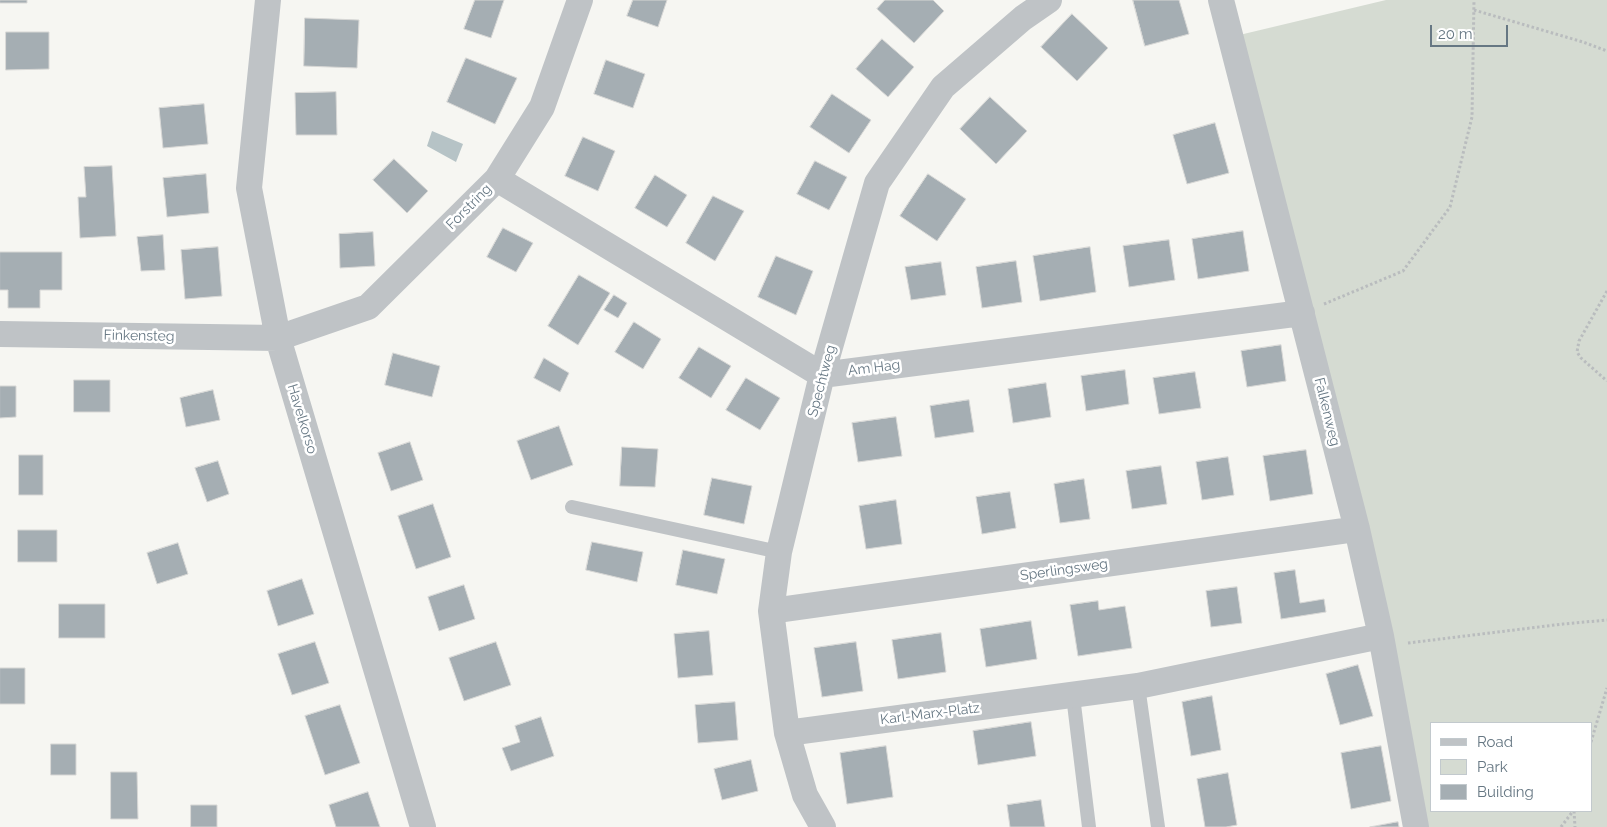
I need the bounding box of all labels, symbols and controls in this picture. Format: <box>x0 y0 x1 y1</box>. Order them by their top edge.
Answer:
scale bar <box>1432 15 1510 47</box>
text: 20 m <box>1438 25 1473 43</box>
street label: Forstring <box>443 181 495 233</box>
street label: Finkensteg <box>103 327 175 345</box>
street label: Spechtweg <box>804 343 840 419</box>
street label: Am Hag <box>847 356 901 380</box>
street label: Falkenweg <box>1310 376 1344 448</box>
street label: Havelkorso <box>283 382 321 456</box>
street label: Sperlingsweg <box>1019 556 1109 584</box>
street label: Karl-Marx-Platz <box>879 700 981 728</box>
legend <box>1430 722 1592 812</box>
text: Road <box>1477 733 1513 751</box>
text: Park <box>1477 758 1508 776</box>
text: Building <box>1477 783 1534 801</box>

